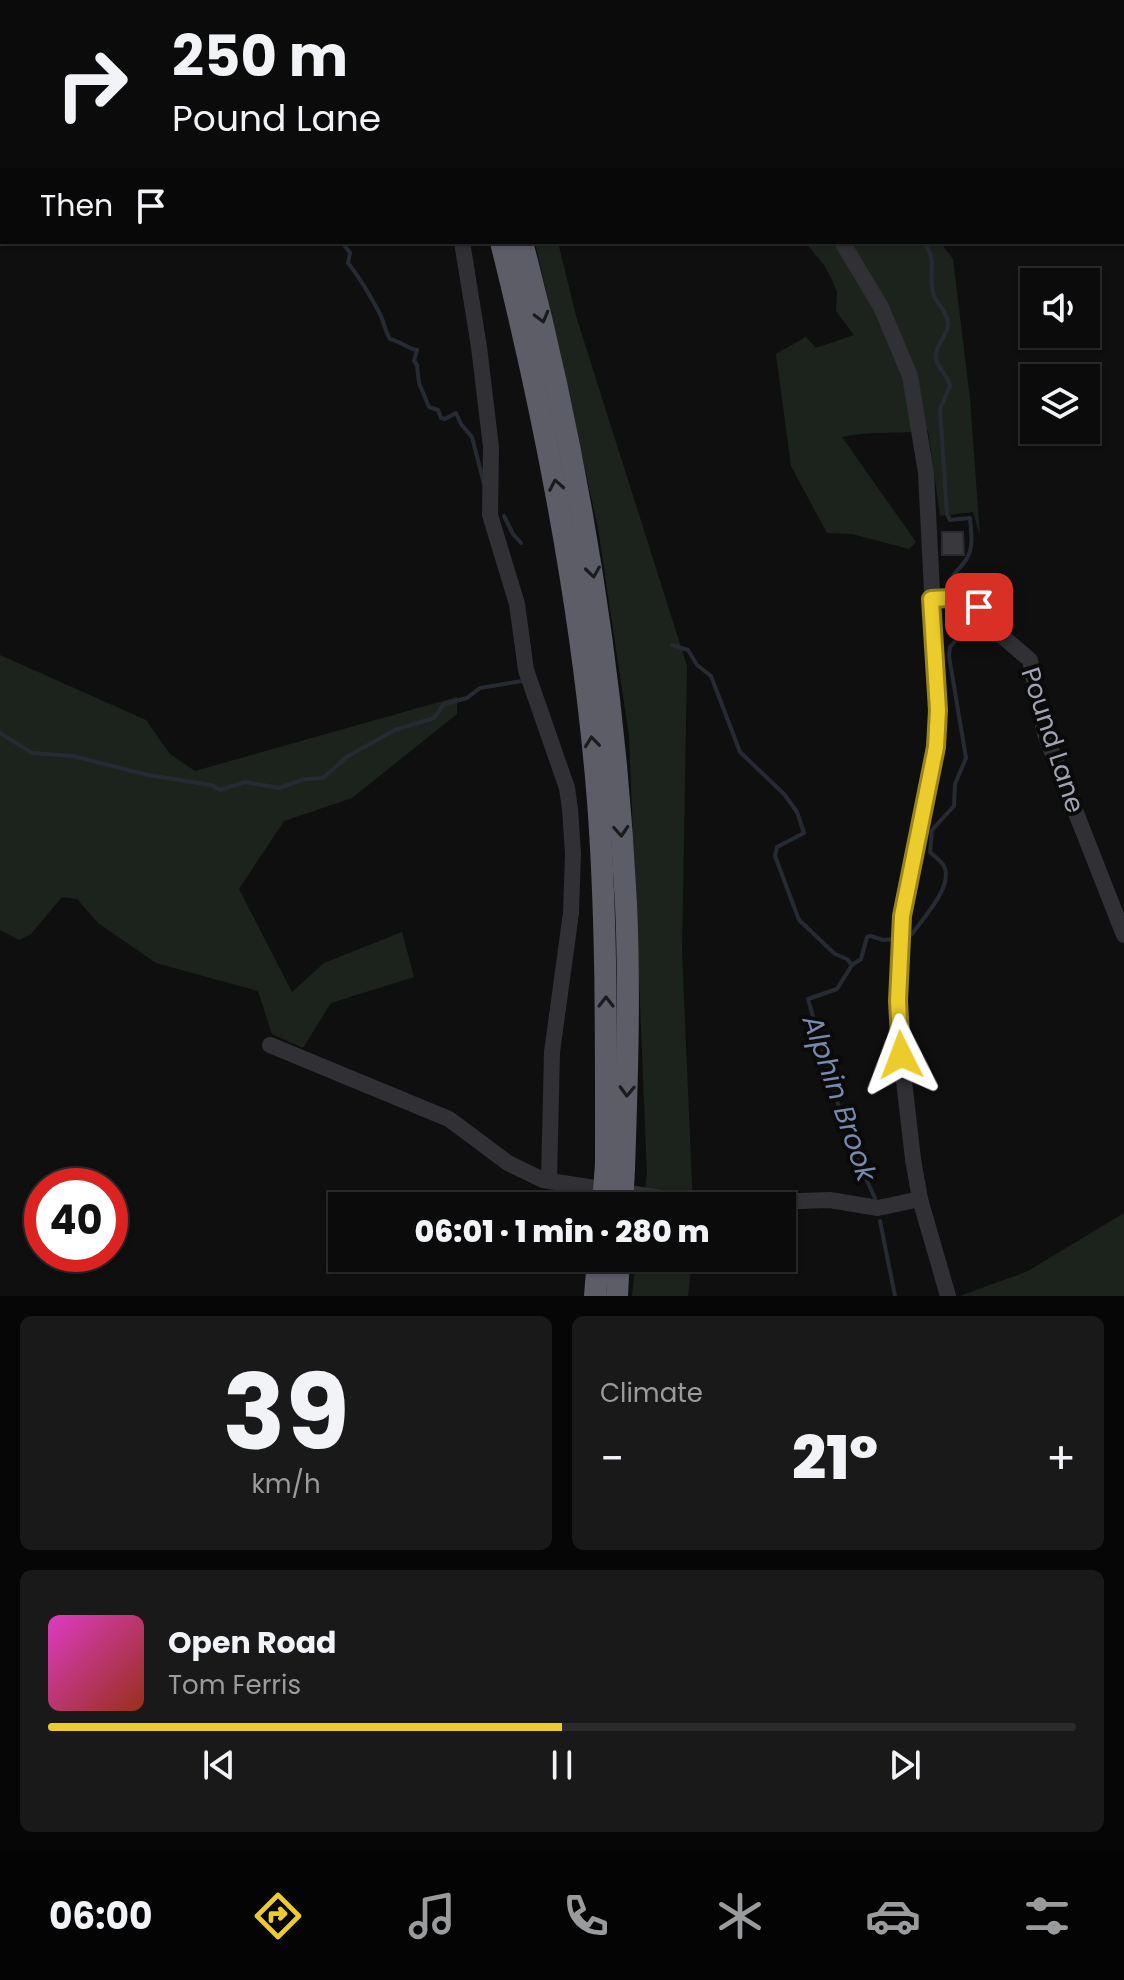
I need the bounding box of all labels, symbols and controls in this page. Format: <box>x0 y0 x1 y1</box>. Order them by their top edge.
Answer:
text: 250 m <box>172 17 348 96</box>
icon: right <box>40 32 144 136</box>
text: Pound Lane <box>172 93 381 144</box>
text: Then <box>40 184 113 227</box>
icon: arrive <box>129 184 173 228</box>
map controls <box>1020 268 1100 444</box>
button: sound <box>1020 268 1100 348</box>
one-way arrow <box>532 310 549 324</box>
button: layers <box>1020 364 1100 444</box>
one-way arrow <box>549 478 566 492</box>
one-way arrow <box>583 566 600 579</box>
pin <box>945 573 1013 641</box>
icon: arrive <box>957 585 1001 629</box>
street label: Pound Lane <box>1013 663 1093 817</box>
one-way arrow <box>584 735 601 748</box>
one-way arrow <box>612 825 629 838</box>
one-way arrow <box>597 995 615 1008</box>
water label: Alphin Brook <box>792 1009 887 1188</box>
position arrow <box>859 1013 943 1097</box>
one-way arrow <box>618 1085 635 1097</box>
speed limit sign: 40 <box>24 1168 128 1272</box>
text: 06:01 · 1 min · 280 m <box>415 1210 709 1253</box>
text: 39 <box>223 1340 349 1485</box>
text: Climate <box>600 1375 703 1411</box>
text: 21° <box>792 1416 878 1500</box>
text: − <box>600 1428 624 1489</box>
text: + <box>1046 1428 1076 1489</box>
text: km/h <box>251 1466 321 1502</box>
text: Open Road <box>168 1621 336 1664</box>
text: Tom Ferris <box>168 1667 301 1703</box>
icon: previous <box>197 1743 241 1787</box>
icon: pause <box>540 1743 584 1787</box>
icon: next <box>883 1743 927 1787</box>
icon: directions <box>250 1888 306 1944</box>
icon: music <box>404 1888 460 1944</box>
icon: phone <box>558 1888 614 1944</box>
icon: climate <box>712 1888 768 1944</box>
icon: car <box>865 1888 921 1944</box>
icon: filters <box>1019 1888 1075 1944</box>
text: 06:00 <box>49 1891 152 1942</box>

